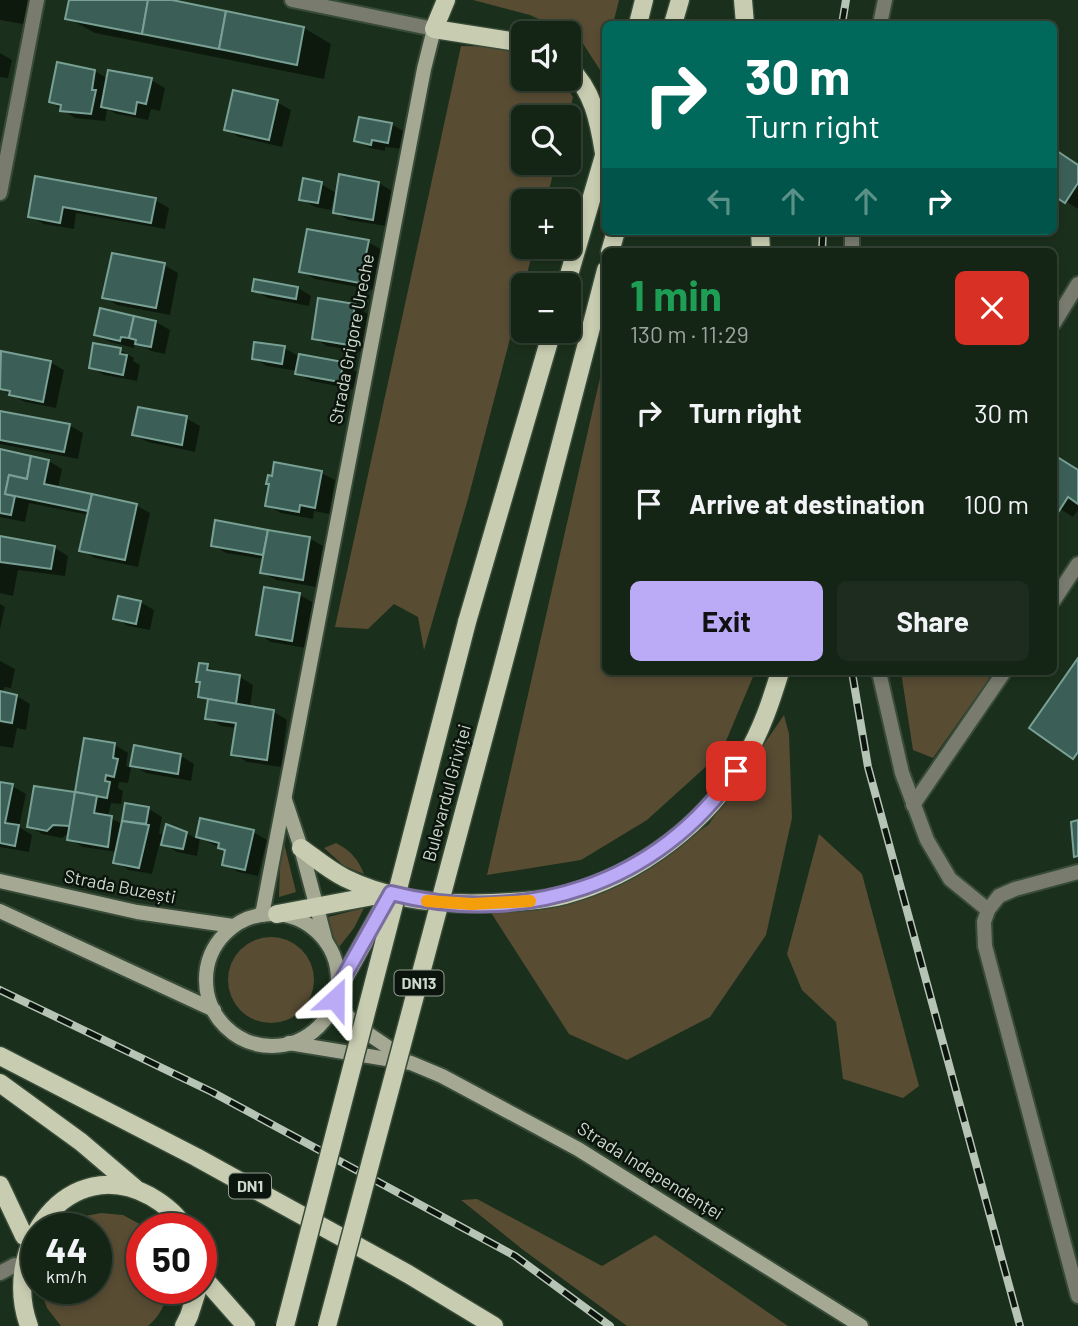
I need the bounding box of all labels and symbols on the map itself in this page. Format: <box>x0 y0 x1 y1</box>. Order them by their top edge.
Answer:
street label: Strada Grigore Ureche <box>324 252 378 426</box>
street label: Bulevardul Griviței <box>417 722 475 864</box>
pin <box>706 741 766 801</box>
street label: Strada Buzești <box>62 864 178 908</box>
position arrow <box>298 962 372 1036</box>
road number: DN13 <box>394 970 444 995</box>
street label: Strada Independenței <box>574 1116 727 1224</box>
road number: DN1 <box>229 1174 271 1198</box>
speed limit sign: 50 <box>126 1213 217 1304</box>

